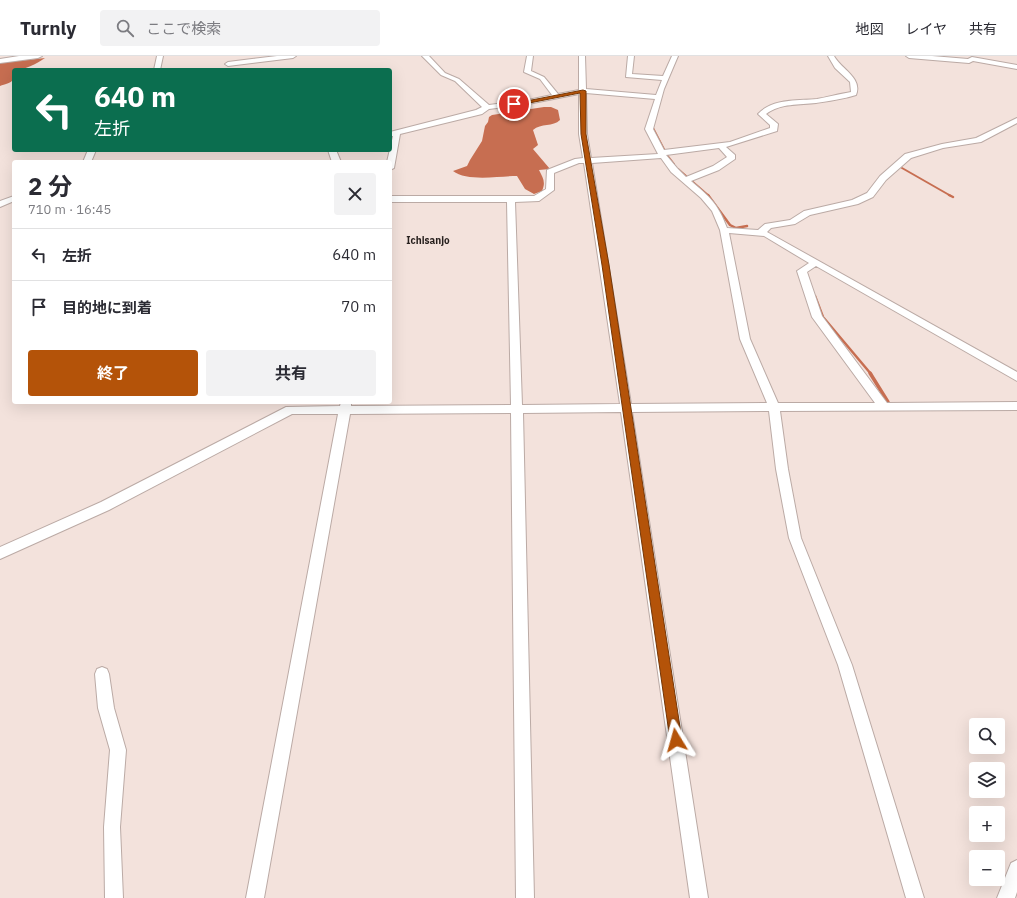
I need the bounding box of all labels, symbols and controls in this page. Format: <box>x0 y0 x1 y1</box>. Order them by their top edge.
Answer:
search box <box>100 10 380 46</box>
text: Turnly <box>20 16 76 40</box>
icon: search <box>114 17 136 39</box>
text: ここで検索 <box>146 19 221 38</box>
text: 地図 <box>855 20 883 38</box>
text: レイヤ <box>905 20 947 38</box>
text: 共有 <box>969 20 997 38</box>
text: 640 m <box>94 78 176 115</box>
icon: left <box>28 84 80 136</box>
pin <box>497 87 531 121</box>
icon: arrive <box>503 93 525 115</box>
text: 左折 <box>94 117 130 140</box>
text: 2 分 <box>28 170 72 202</box>
button: close <box>334 173 376 215</box>
text: 710 m · 16:45 <box>28 201 111 218</box>
district label: Ichisanjo <box>406 234 450 247</box>
icon: left <box>28 244 50 266</box>
text: 640 m <box>332 245 376 264</box>
text: 左折 <box>62 246 92 265</box>
icon: arrive <box>28 296 50 318</box>
text: 70 m <box>341 297 376 316</box>
text: 目的地に到着 <box>62 298 152 317</box>
button: 終了 <box>28 350 198 396</box>
button: 共有 <box>206 350 376 396</box>
map controls <box>969 718 1005 886</box>
button: search <box>969 718 1005 754</box>
position arrow <box>655 719 697 761</box>
button: layers <box>969 762 1005 798</box>
button: + <box>969 806 1005 842</box>
button: − <box>969 850 1005 886</box>

